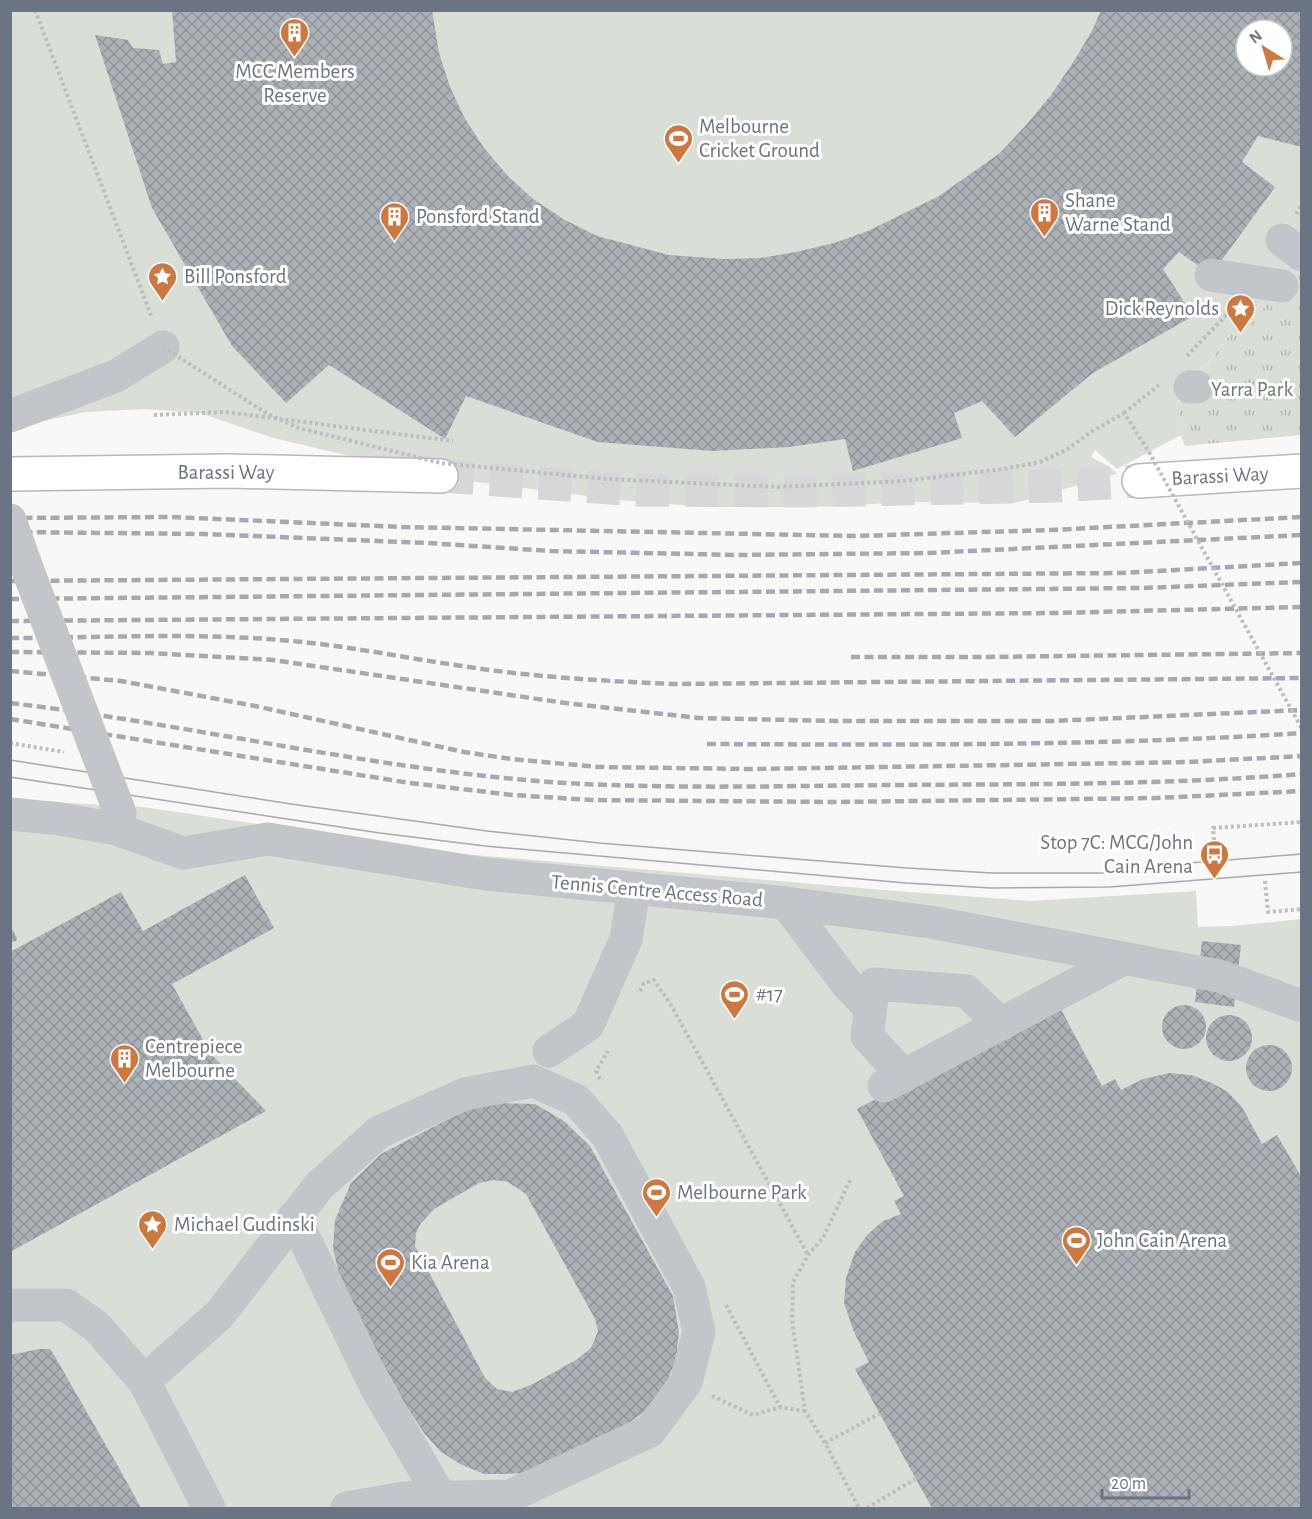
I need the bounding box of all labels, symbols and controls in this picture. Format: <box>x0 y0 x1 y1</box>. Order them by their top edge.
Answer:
building icon: MCC Members Reserve <box>279 16 311 58</box>
north arrow <box>1234 18 1294 78</box>
text: N <box>1246 27 1265 47</box>
place label: MCC Members Reserve <box>235 61 355 106</box>
place label: Melbourne Cricket Ground <box>699 116 820 161</box>
sports icon: Melbourne Cricket Ground <box>662 122 694 164</box>
place label: Shane Warne Stand <box>1065 190 1171 235</box>
building icon: Shane Warne Stand <box>1028 196 1060 238</box>
building icon: Ponsford Stand <box>379 200 411 242</box>
place label: Ponsford Stand <box>416 206 540 227</box>
place icon: Bill Ponsford <box>147 260 179 302</box>
place label: Bill Ponsford <box>184 266 287 287</box>
place icon: Dick Reynolds <box>1224 292 1256 334</box>
place label: Dick Reynolds <box>1105 298 1219 319</box>
park label: Yarra Park <box>1211 379 1293 400</box>
street label: Barassi Way <box>177 462 275 483</box>
street label: Barassi Way <box>1171 463 1269 489</box>
place label: Stop 7C: MCG/John Cain Arena <box>1040 832 1193 877</box>
bus stop icon: Stop 7C: MCG/John Cain Arena <box>1198 838 1230 880</box>
street label: Tennis Centre Access Road <box>550 871 764 911</box>
sports icon: #17 <box>719 978 751 1020</box>
place label: #17 <box>756 984 783 1005</box>
place label: Centrepiece Melbourne <box>145 1036 242 1081</box>
building icon: Centrepiece Melbourne <box>108 1042 140 1084</box>
sports icon: Melbourne Park <box>640 1176 672 1218</box>
place label: Melbourne Park <box>677 1182 807 1203</box>
place icon: Michael Gudinski <box>137 1208 169 1250</box>
place label: Michael Gudinski <box>174 1214 315 1235</box>
sports icon: John Cain Arena <box>1060 1224 1092 1266</box>
place label: John Cain Arena <box>1097 1230 1228 1251</box>
sports icon: Kia Arena <box>374 1246 406 1288</box>
place label: Kia Arena <box>411 1252 490 1273</box>
scale bar <box>1102 1462 1189 1500</box>
text: 20 m <box>1111 1475 1146 1493</box>

